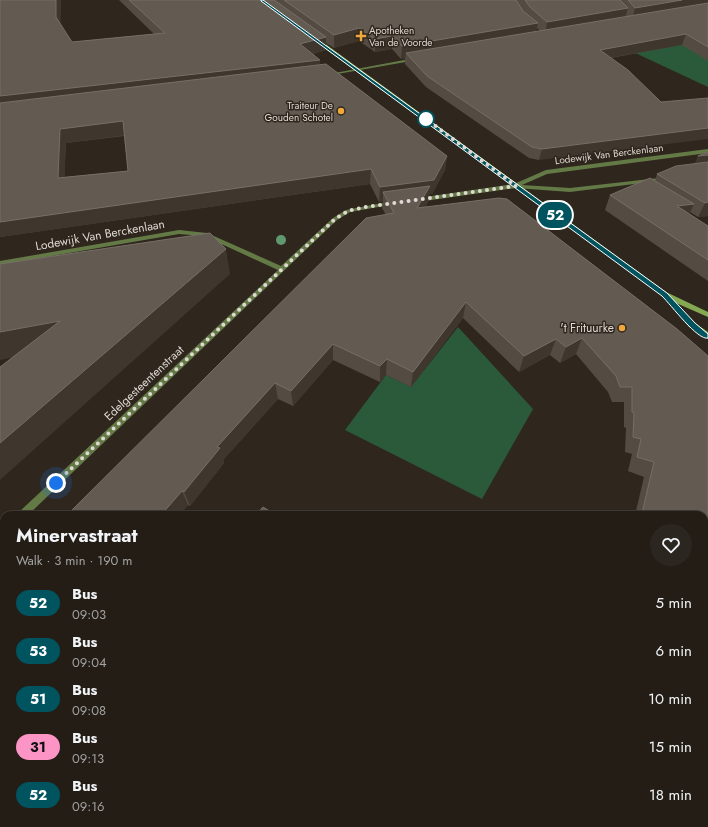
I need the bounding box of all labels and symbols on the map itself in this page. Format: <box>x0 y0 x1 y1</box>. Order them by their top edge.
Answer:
place label: Apotheken Van de Voorde <box>369 23 433 50</box>
marker: Apotheken Van de Voorde <box>356 31 366 41</box>
place label: Traiteur De Gouden Schotel <box>265 98 333 125</box>
marker: Traiteur De Gouden Schotel <box>336 106 346 116</box>
unlabelled marker <box>417 110 435 128</box>
street label: Lodewijk Van Berckenlaan <box>554 140 664 168</box>
line badge: 52 <box>537 202 573 228</box>
street label: Lodewijk Van Berckenlaan <box>34 215 166 255</box>
place label: 't Frituurke <box>560 319 614 337</box>
marker: 't Frituurke <box>617 323 627 333</box>
street label: Edelgesteentenstraat <box>100 341 188 425</box>
your location <box>46 473 66 493</box>

